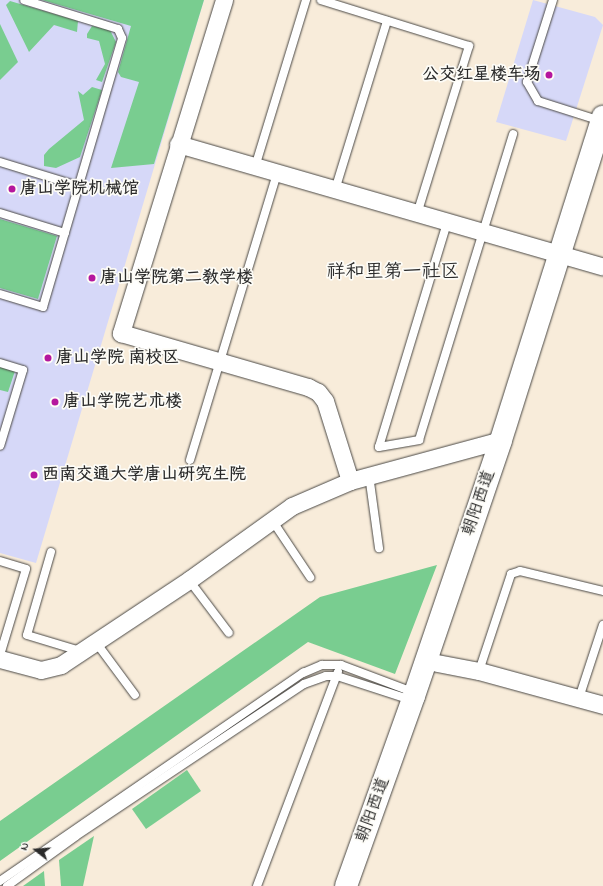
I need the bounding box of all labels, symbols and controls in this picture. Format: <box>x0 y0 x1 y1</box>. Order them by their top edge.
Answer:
place label: 公交红星楼车场 <box>422 65 541 85</box>
marker: 公交红星楼车场 <box>544 70 554 80</box>
place label: 唐山学院机械馆 <box>20 179 139 199</box>
marker: 唐山学院机械馆 <box>7 184 17 194</box>
district label: 祥和里第一社区 <box>327 262 459 284</box>
place label: 唐山学院第二教学楼 <box>100 268 253 288</box>
marker: 唐山学院第二教学楼 <box>87 273 97 283</box>
place label: 唐山学院 南校区 <box>56 348 179 368</box>
marker: 唐山学院 南校区 <box>43 353 53 363</box>
place label: 唐山学院艺术楼 <box>63 392 182 412</box>
marker: 唐山学院艺术楼 <box>50 397 60 407</box>
place label: 西南交通大学唐山研究生院 <box>42 465 246 485</box>
street label: 朝阳西道 <box>458 468 500 538</box>
marker: 西南交通大学唐山研究生院 <box>29 470 39 480</box>
street label: 朝阳西道 <box>352 775 394 845</box>
north arrow <box>16 830 56 870</box>
text: N <box>16 841 33 852</box>

